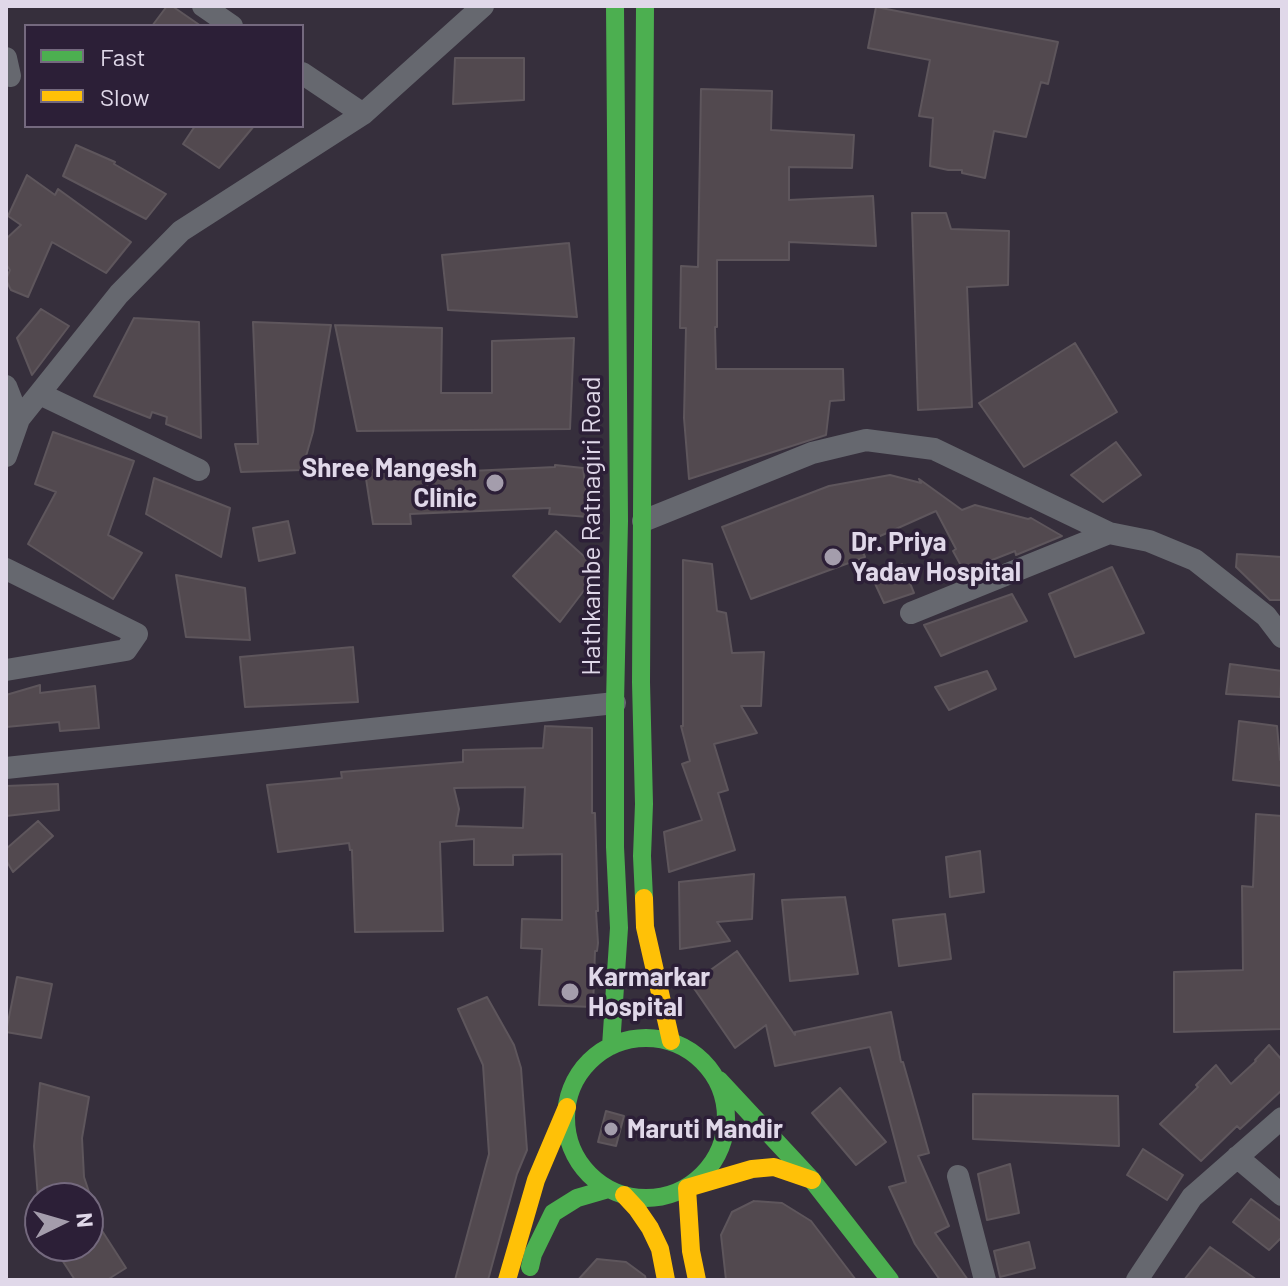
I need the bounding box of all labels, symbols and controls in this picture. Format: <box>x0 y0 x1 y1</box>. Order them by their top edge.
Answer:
legend <box>24 24 304 128</box>
text: Fast <box>100 42 145 71</box>
text: Slow <box>100 82 149 111</box>
street label: Hathkambe Ratnagiri Road <box>575 376 607 676</box>
place label: Shree Mangesh Clinic <box>302 452 477 514</box>
marker: Shree Mangesh Clinic <box>484 472 506 494</box>
place label: Dr. Priya Yadav Hospital <box>851 526 1021 588</box>
marker: Dr. Priya Yadav Hospital <box>822 546 844 568</box>
place label: Karmarkar Hospital <box>588 961 710 1022</box>
marker: Karmarkar Hospital <box>559 981 581 1003</box>
place label: Maruti Mandir <box>627 1113 783 1145</box>
marker: Maruti Mandir <box>602 1120 620 1138</box>
north arrow <box>24 1182 104 1262</box>
text: N <box>72 1212 100 1229</box>

